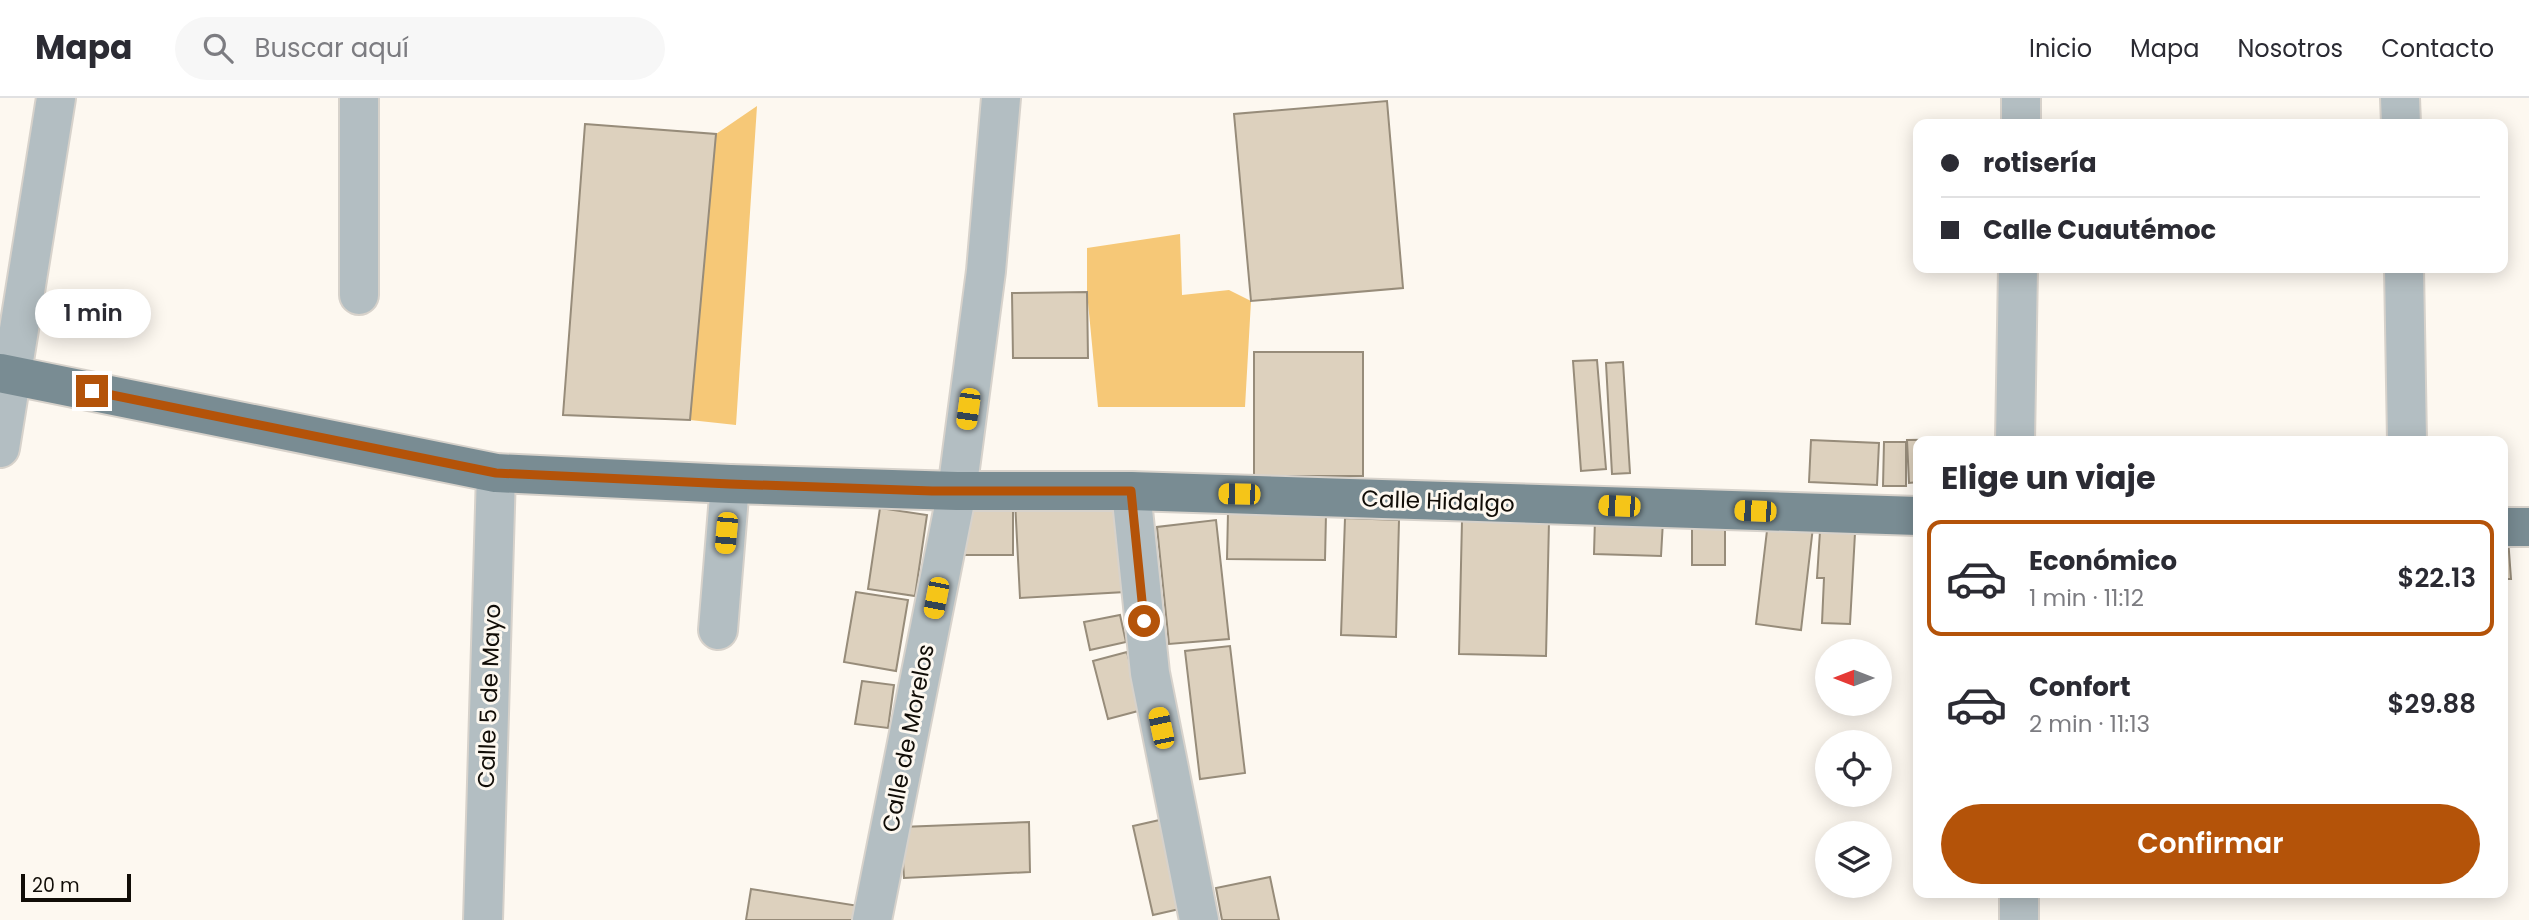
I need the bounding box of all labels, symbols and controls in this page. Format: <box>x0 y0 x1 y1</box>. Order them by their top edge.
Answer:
search box <box>175 17 665 80</box>
text: Mapa <box>35 24 133 71</box>
icon: search <box>199 29 237 67</box>
text: Buscar aquí <box>255 30 409 66</box>
text: Inicio <box>2029 32 2092 65</box>
text: Mapa <box>2130 32 2199 65</box>
text: Nosotros <box>2237 32 2343 65</box>
text: Contacto <box>2381 32 2494 65</box>
text: rotisería <box>1983 145 2097 181</box>
text: Calle Cuautémoc <box>1983 212 2216 248</box>
callout: 1 min <box>34 289 150 338</box>
text: 1 min <box>63 297 123 329</box>
route end <box>76 375 108 407</box>
car <box>955 387 982 431</box>
text: Elige un viaje <box>1941 455 2156 500</box>
street label: Calle Hidalgo <box>1361 482 1515 520</box>
car <box>1218 483 1261 505</box>
car <box>1598 495 1641 517</box>
car <box>1734 500 1777 522</box>
car <box>714 511 739 555</box>
text: Económico <box>2029 543 2177 579</box>
icon: car <box>1945 547 2008 610</box>
text: $22.13 <box>2397 560 2476 596</box>
car <box>922 575 951 621</box>
text: 1 min · 11:12 <box>2029 582 2144 614</box>
street label: Calle 5 de Mayo <box>470 603 508 789</box>
route start <box>1128 605 1160 637</box>
north arrow <box>1815 639 1892 716</box>
map controls <box>1815 639 1892 898</box>
street label: Calle de Morelos <box>874 641 942 835</box>
text: Confort <box>2029 669 2131 705</box>
icon: car <box>1945 673 2008 736</box>
text: $29.88 <box>2388 686 2476 722</box>
car <box>1147 705 1176 751</box>
text: 2 min · 11:13 <box>2029 708 2150 740</box>
button: locate <box>1815 730 1892 807</box>
button: Confirmar <box>1941 804 2480 884</box>
button: layers <box>1815 821 1892 898</box>
scale bar <box>21 871 131 903</box>
text: 20 m <box>32 872 80 899</box>

